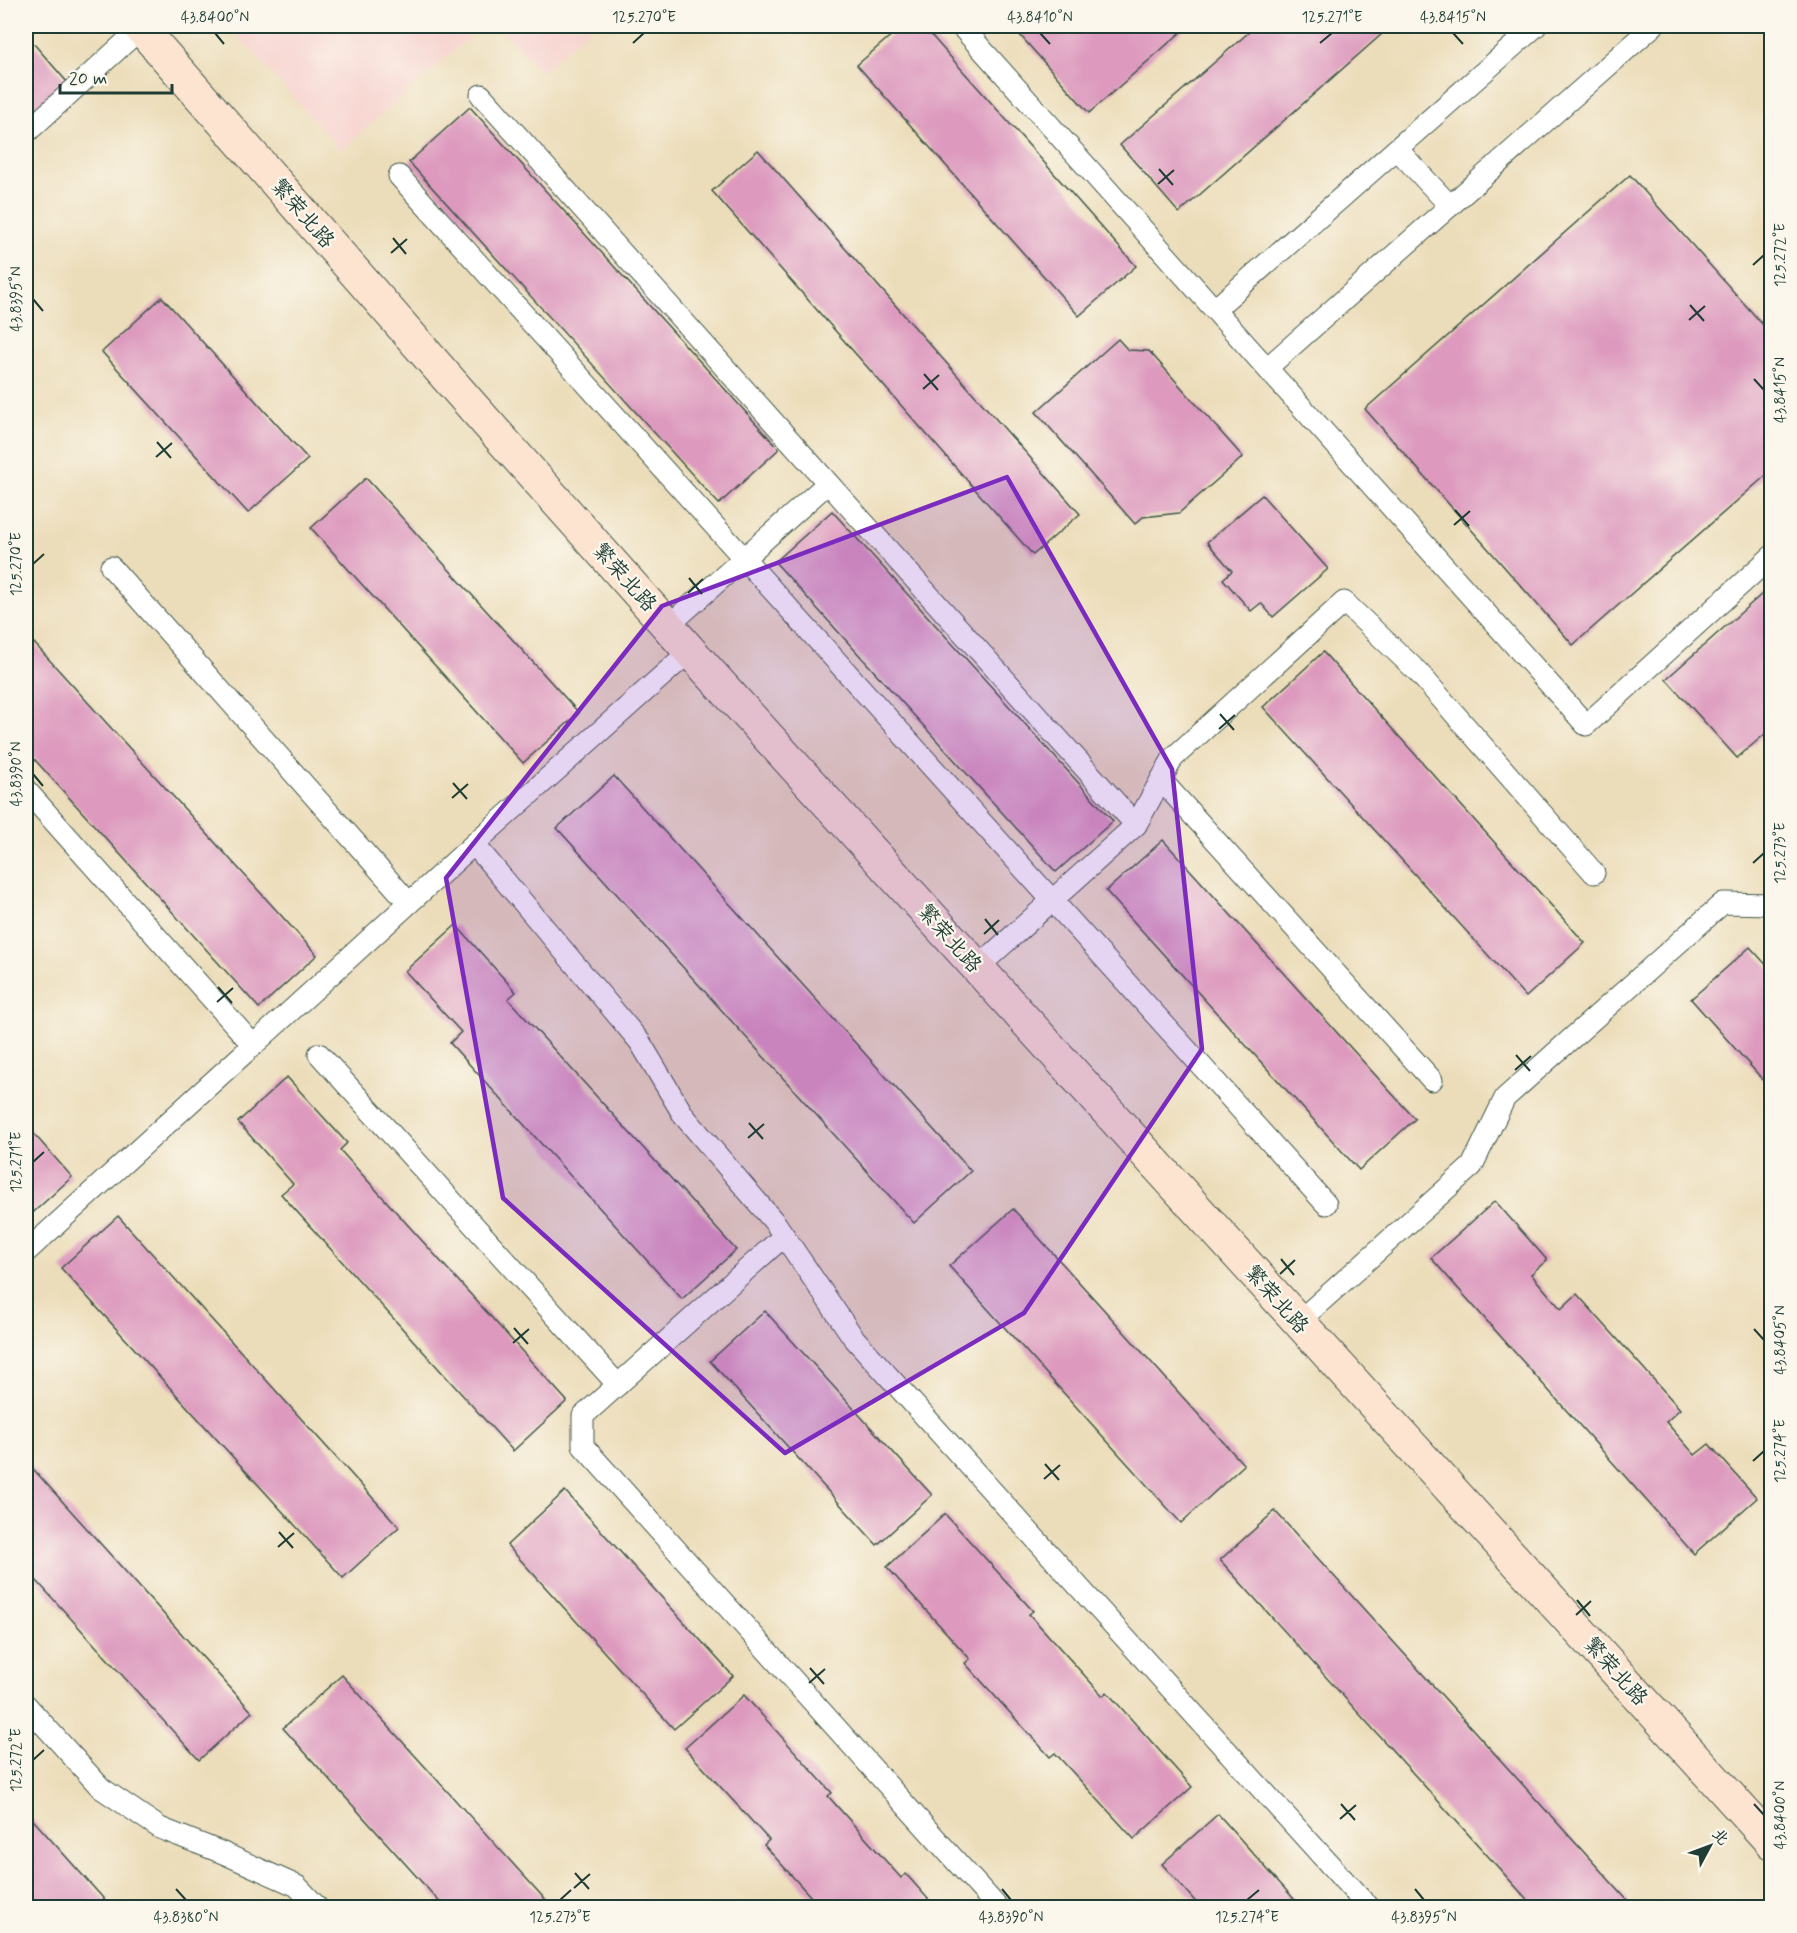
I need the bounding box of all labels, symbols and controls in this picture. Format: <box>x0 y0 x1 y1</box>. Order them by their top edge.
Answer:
text: 43.8400°N <box>181 8 249 28</box>
text: 125.270°E <box>612 8 676 28</box>
text: 43.8410°N <box>1007 8 1073 28</box>
text: 125.271°E <box>1301 8 1363 28</box>
text: 43.8415°N <box>1420 8 1486 28</box>
scale bar <box>60 57 172 95</box>
text: 20 m <box>69 67 107 91</box>
street label: 繁荣北路 <box>264 173 340 255</box>
text: 125.272°E <box>1771 223 1791 287</box>
text: 43.8395°N <box>7 266 27 332</box>
text: 43.8415°N <box>1771 357 1791 423</box>
text: 125.270°E <box>7 532 27 596</box>
street label: 繁荣北路 <box>586 537 663 618</box>
text: 43.8390°N <box>7 742 27 806</box>
text: 125.273°E <box>1771 822 1791 884</box>
street label: 繁荣北路 <box>911 898 988 979</box>
text: 125.271°E <box>7 1131 27 1193</box>
street label: 繁荣北路 <box>1238 1259 1315 1340</box>
text: 43.8405°N <box>1771 1305 1791 1375</box>
text: 125.274°E <box>1771 1419 1791 1483</box>
street label: 繁荣北路 <box>1577 1631 1654 1712</box>
text: 125.272°E <box>7 1728 27 1792</box>
text: 43.8400°N <box>1771 1781 1791 1849</box>
north arrow <box>1680 1816 1740 1876</box>
text: 北 <box>1707 1824 1733 1850</box>
text: 43.8380°N <box>154 1908 218 1928</box>
text: 125.273°E <box>529 1908 591 1928</box>
text: 43.8390°N <box>979 1908 1043 1928</box>
text: 125.274°E <box>1215 1908 1279 1928</box>
text: 43.8395°N <box>1391 1908 1457 1928</box>

